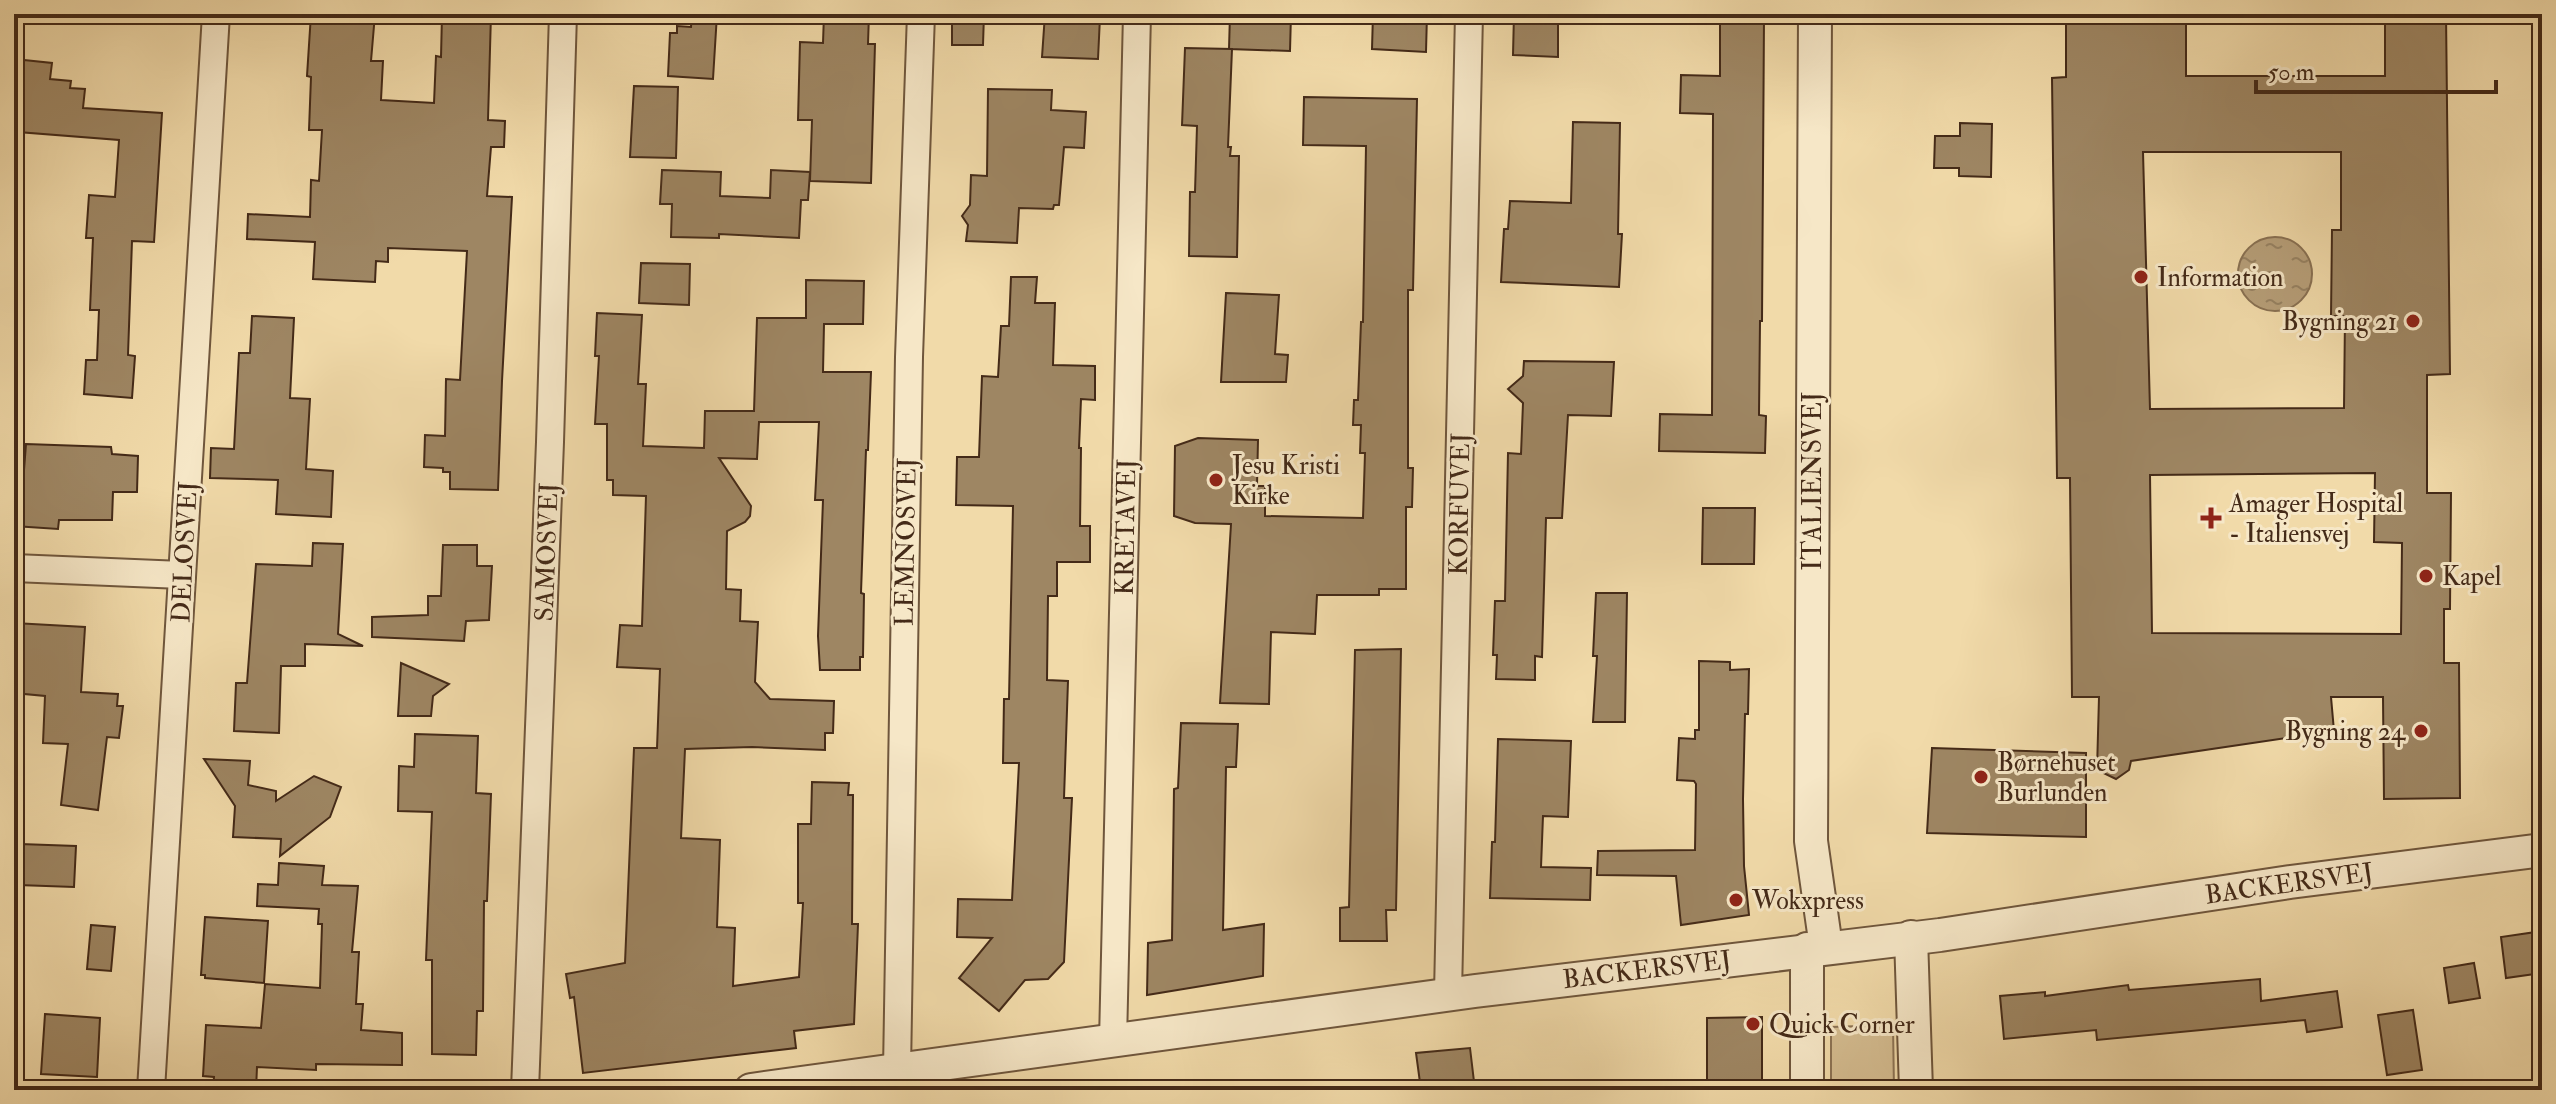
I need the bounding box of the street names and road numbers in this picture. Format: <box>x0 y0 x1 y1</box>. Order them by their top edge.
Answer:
street label: ITALIENSVEJ <box>1797 392 1829 570</box>
street label: KORFUVEJ <box>1443 432 1477 576</box>
street label: LEMNOSVEJ <box>889 457 923 627</box>
street label: KRETAVEJ <box>1109 458 1143 596</box>
street label: DELOSVEJ <box>165 480 205 624</box>
street label: SAMOSVEJ <box>529 482 565 622</box>
street label: BACKERSVEJ <box>2203 856 2375 912</box>
street label: BACKERSVEJ <box>1561 944 1733 996</box>

